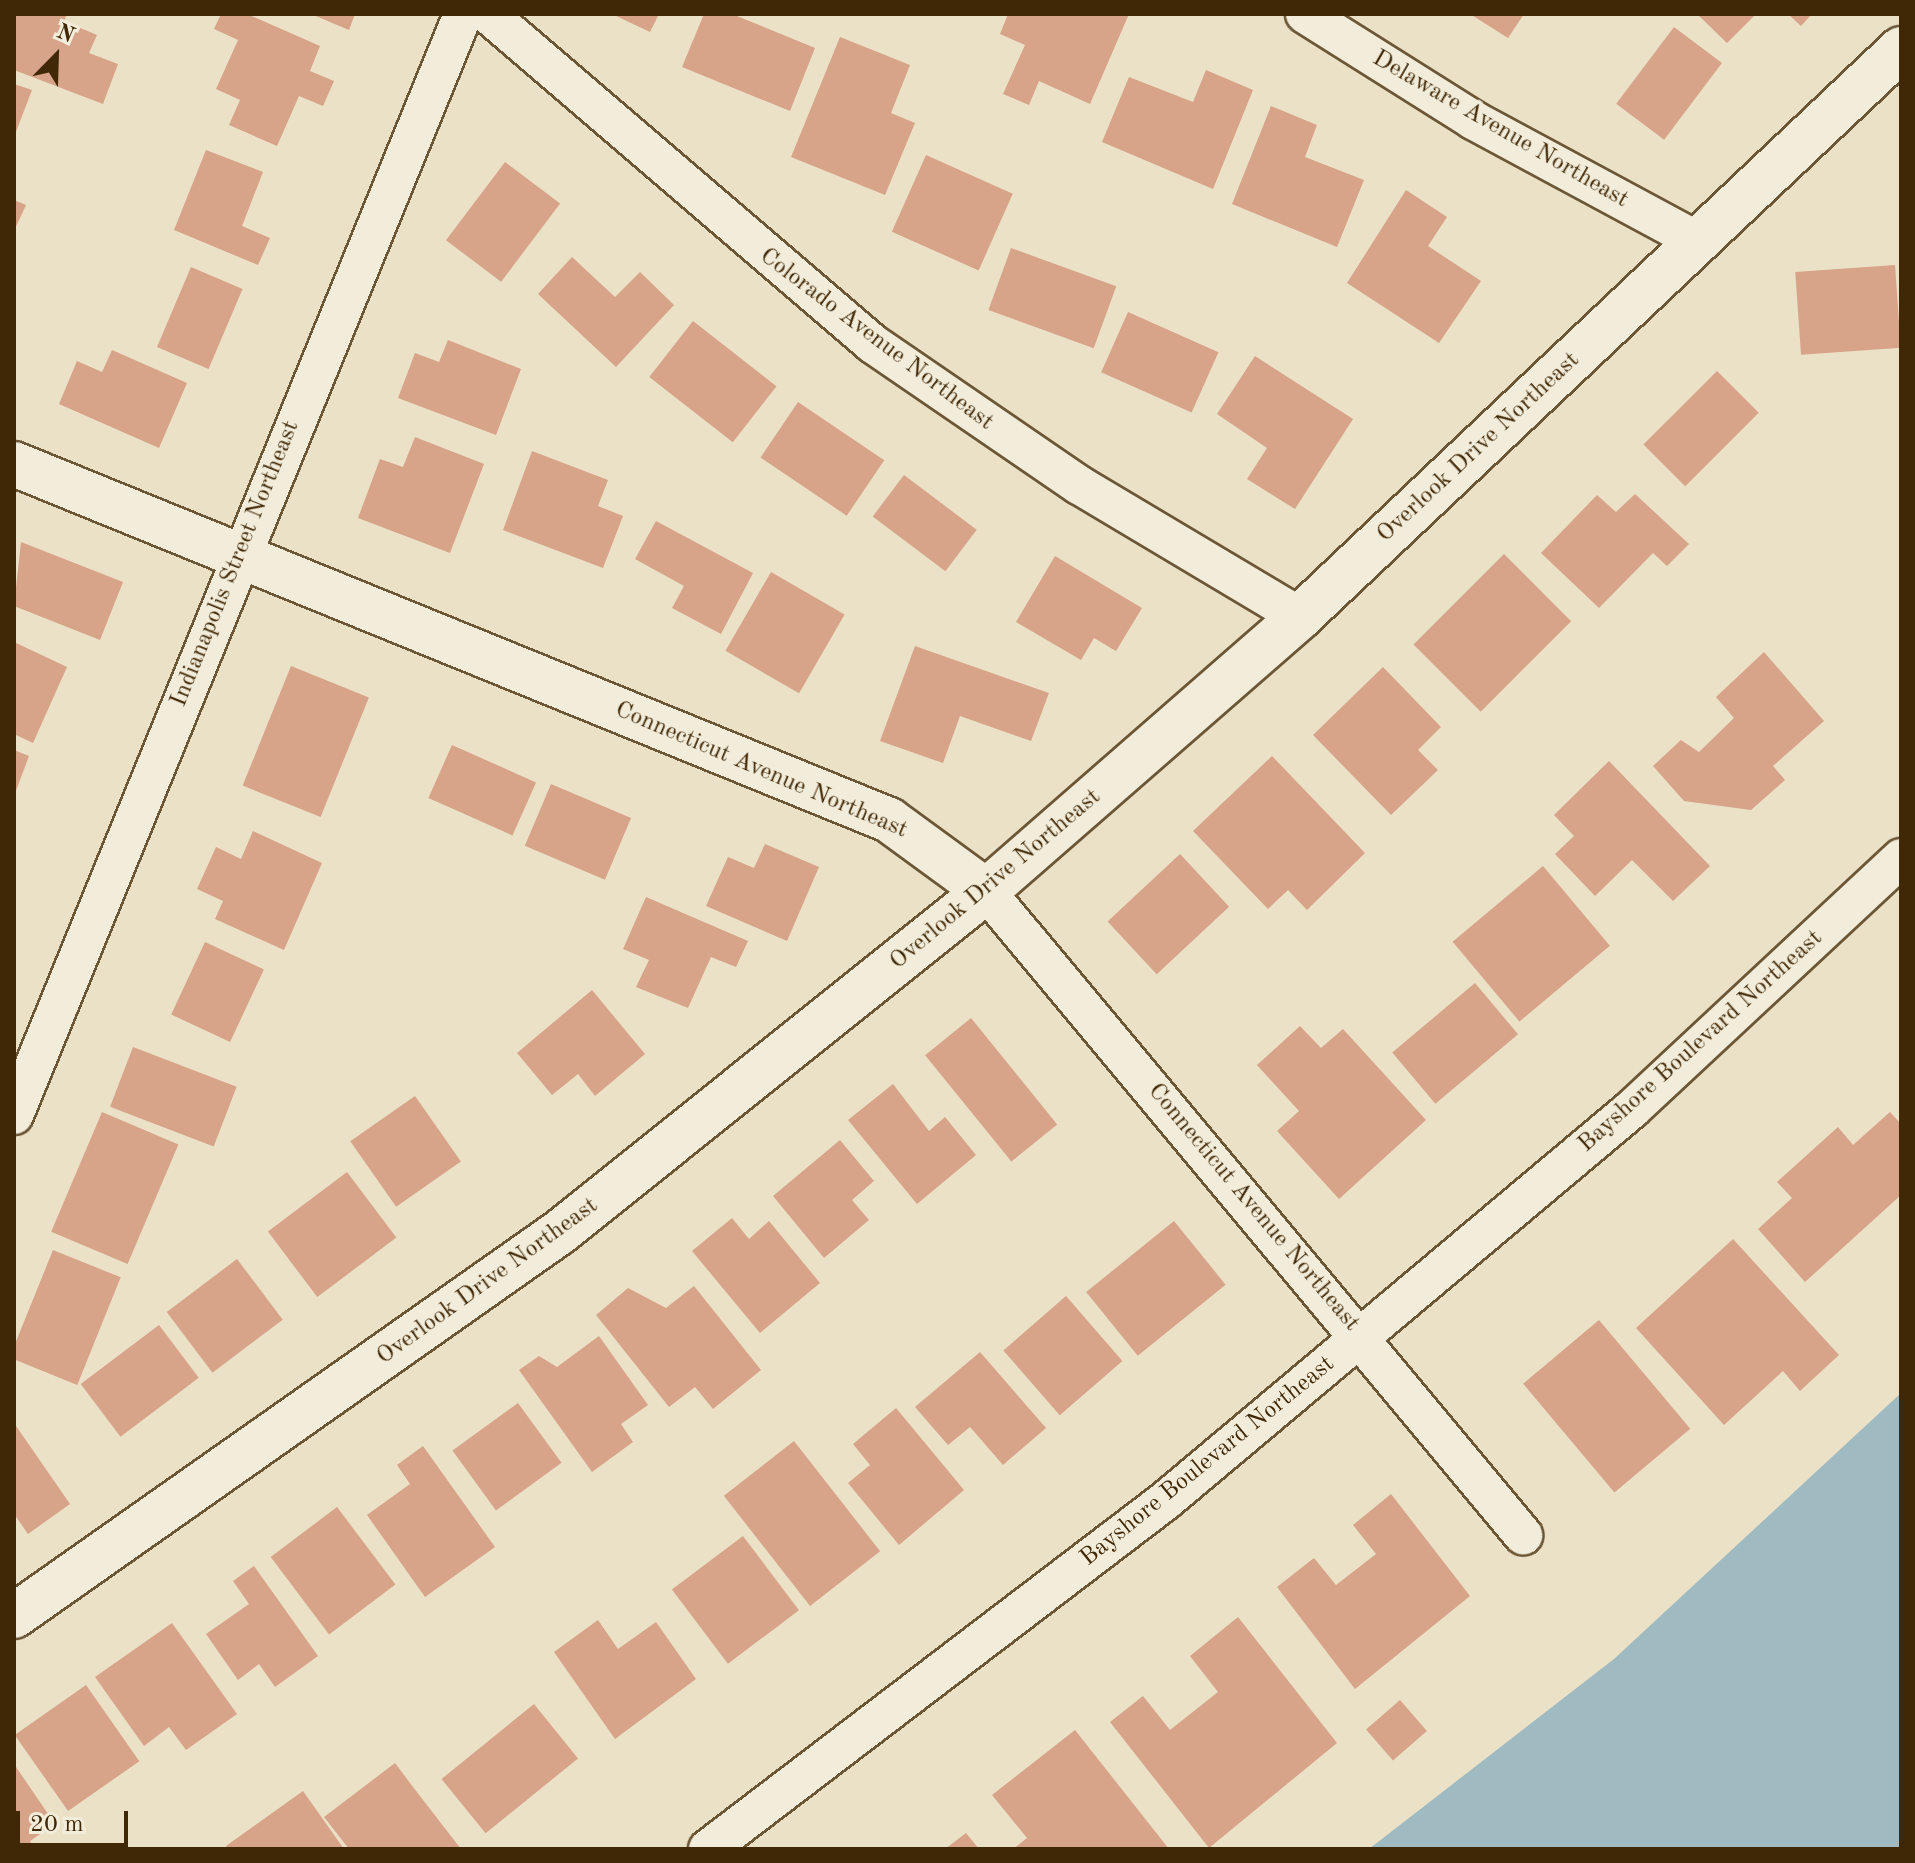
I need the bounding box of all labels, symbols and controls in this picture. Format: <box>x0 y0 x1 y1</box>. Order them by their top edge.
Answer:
north arrow <box>16 16 96 96</box>
text: N <box>53 20 77 47</box>
street label: Delaware Avenue Northeast <box>1367 45 1633 215</box>
street label: Colorado Avenue Northeast <box>753 243 999 437</box>
street label: Overlook Drive Northeast <box>1372 347 1586 549</box>
street label: Indianapolis Street Northeast <box>165 417 307 711</box>
street label: Connecticut Avenue Northeast <box>610 696 912 846</box>
street label: Overlook Drive Northeast <box>885 783 1107 977</box>
street label: Bayshore Boulevard Northeast <box>1573 925 1829 1159</box>
street label: Connecticut Avenue Northeast <box>1141 1078 1365 1338</box>
street label: Overlook Drive Northeast <box>372 1192 604 1372</box>
street label: Bayshore Boulevard Northeast <box>1075 1350 1341 1574</box>
scale bar <box>20 1795 132 1845</box>
text: 20 m <box>30 1813 84 1837</box>

